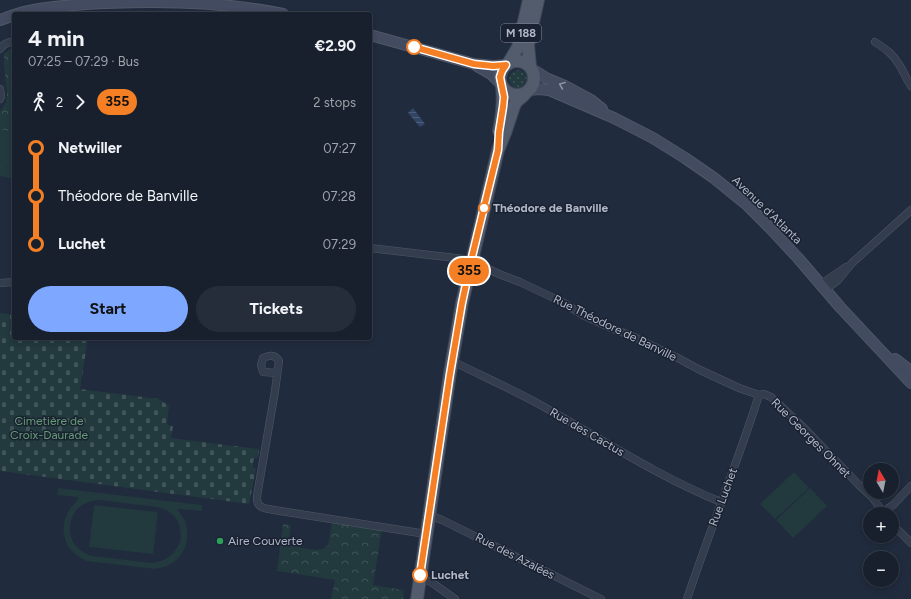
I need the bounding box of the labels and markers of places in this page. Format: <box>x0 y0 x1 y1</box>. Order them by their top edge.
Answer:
unlabelled marker <box>406 39 422 55</box>
place label: Théodore de Banville <box>493 201 608 215</box>
marker: Théodore de Banville <box>478 202 490 214</box>
place label: Aire Couverte <box>228 534 303 548</box>
marker: Aire Couverte <box>215 536 225 546</box>
marker: Luchet <box>412 567 428 583</box>
place label: Luchet <box>431 568 469 582</box>

